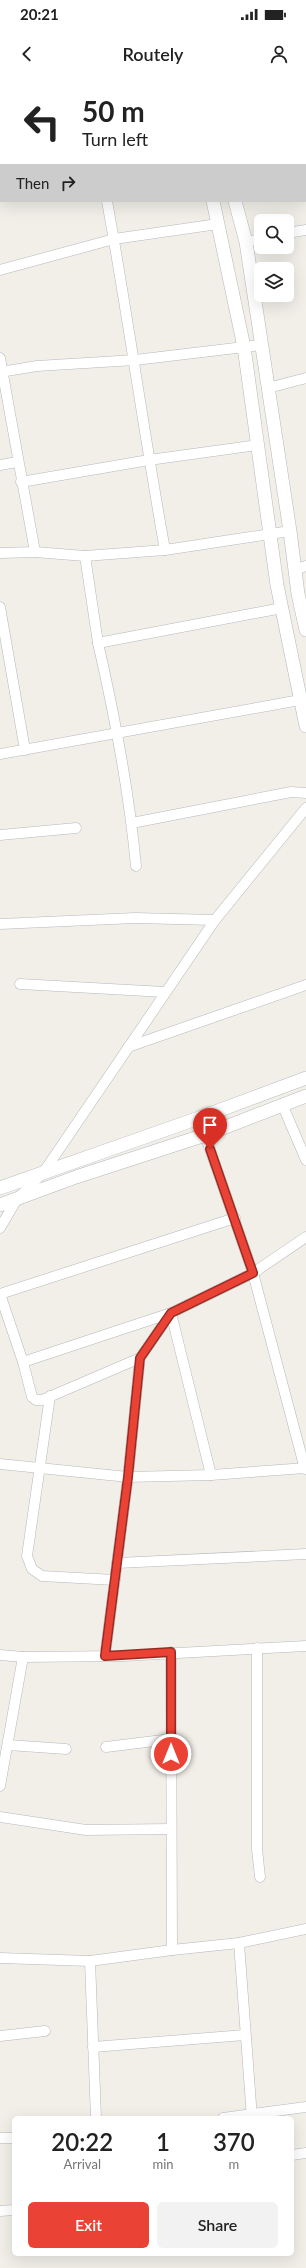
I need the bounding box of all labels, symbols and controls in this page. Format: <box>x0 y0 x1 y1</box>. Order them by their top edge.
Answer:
text: 20:21 <box>20 5 59 23</box>
icon: back <box>16 43 38 65</box>
text: Routely <box>122 43 184 65</box>
icon: person <box>268 43 290 65</box>
text: 50 m <box>82 94 145 128</box>
icon: left <box>16 96 68 148</box>
text: Turn left <box>82 128 148 150</box>
icon: right <box>57 172 79 194</box>
text: Then <box>16 174 49 192</box>
map controls <box>254 214 294 302</box>
button: search <box>254 214 294 254</box>
button: layers <box>254 262 294 302</box>
pin <box>193 1108 227 1149</box>
icon: arrive <box>199 1114 221 1136</box>
position arrow <box>150 1733 192 1775</box>
text: 20:22 <box>51 2127 113 2156</box>
text: 1 <box>156 2127 170 2156</box>
text: 370 <box>213 2127 255 2156</box>
text: Arrival <box>64 2156 101 2172</box>
text: min <box>152 2156 174 2172</box>
text: m <box>228 2156 239 2172</box>
button: Exit <box>28 2202 149 2248</box>
button: Share <box>157 2202 278 2248</box>

